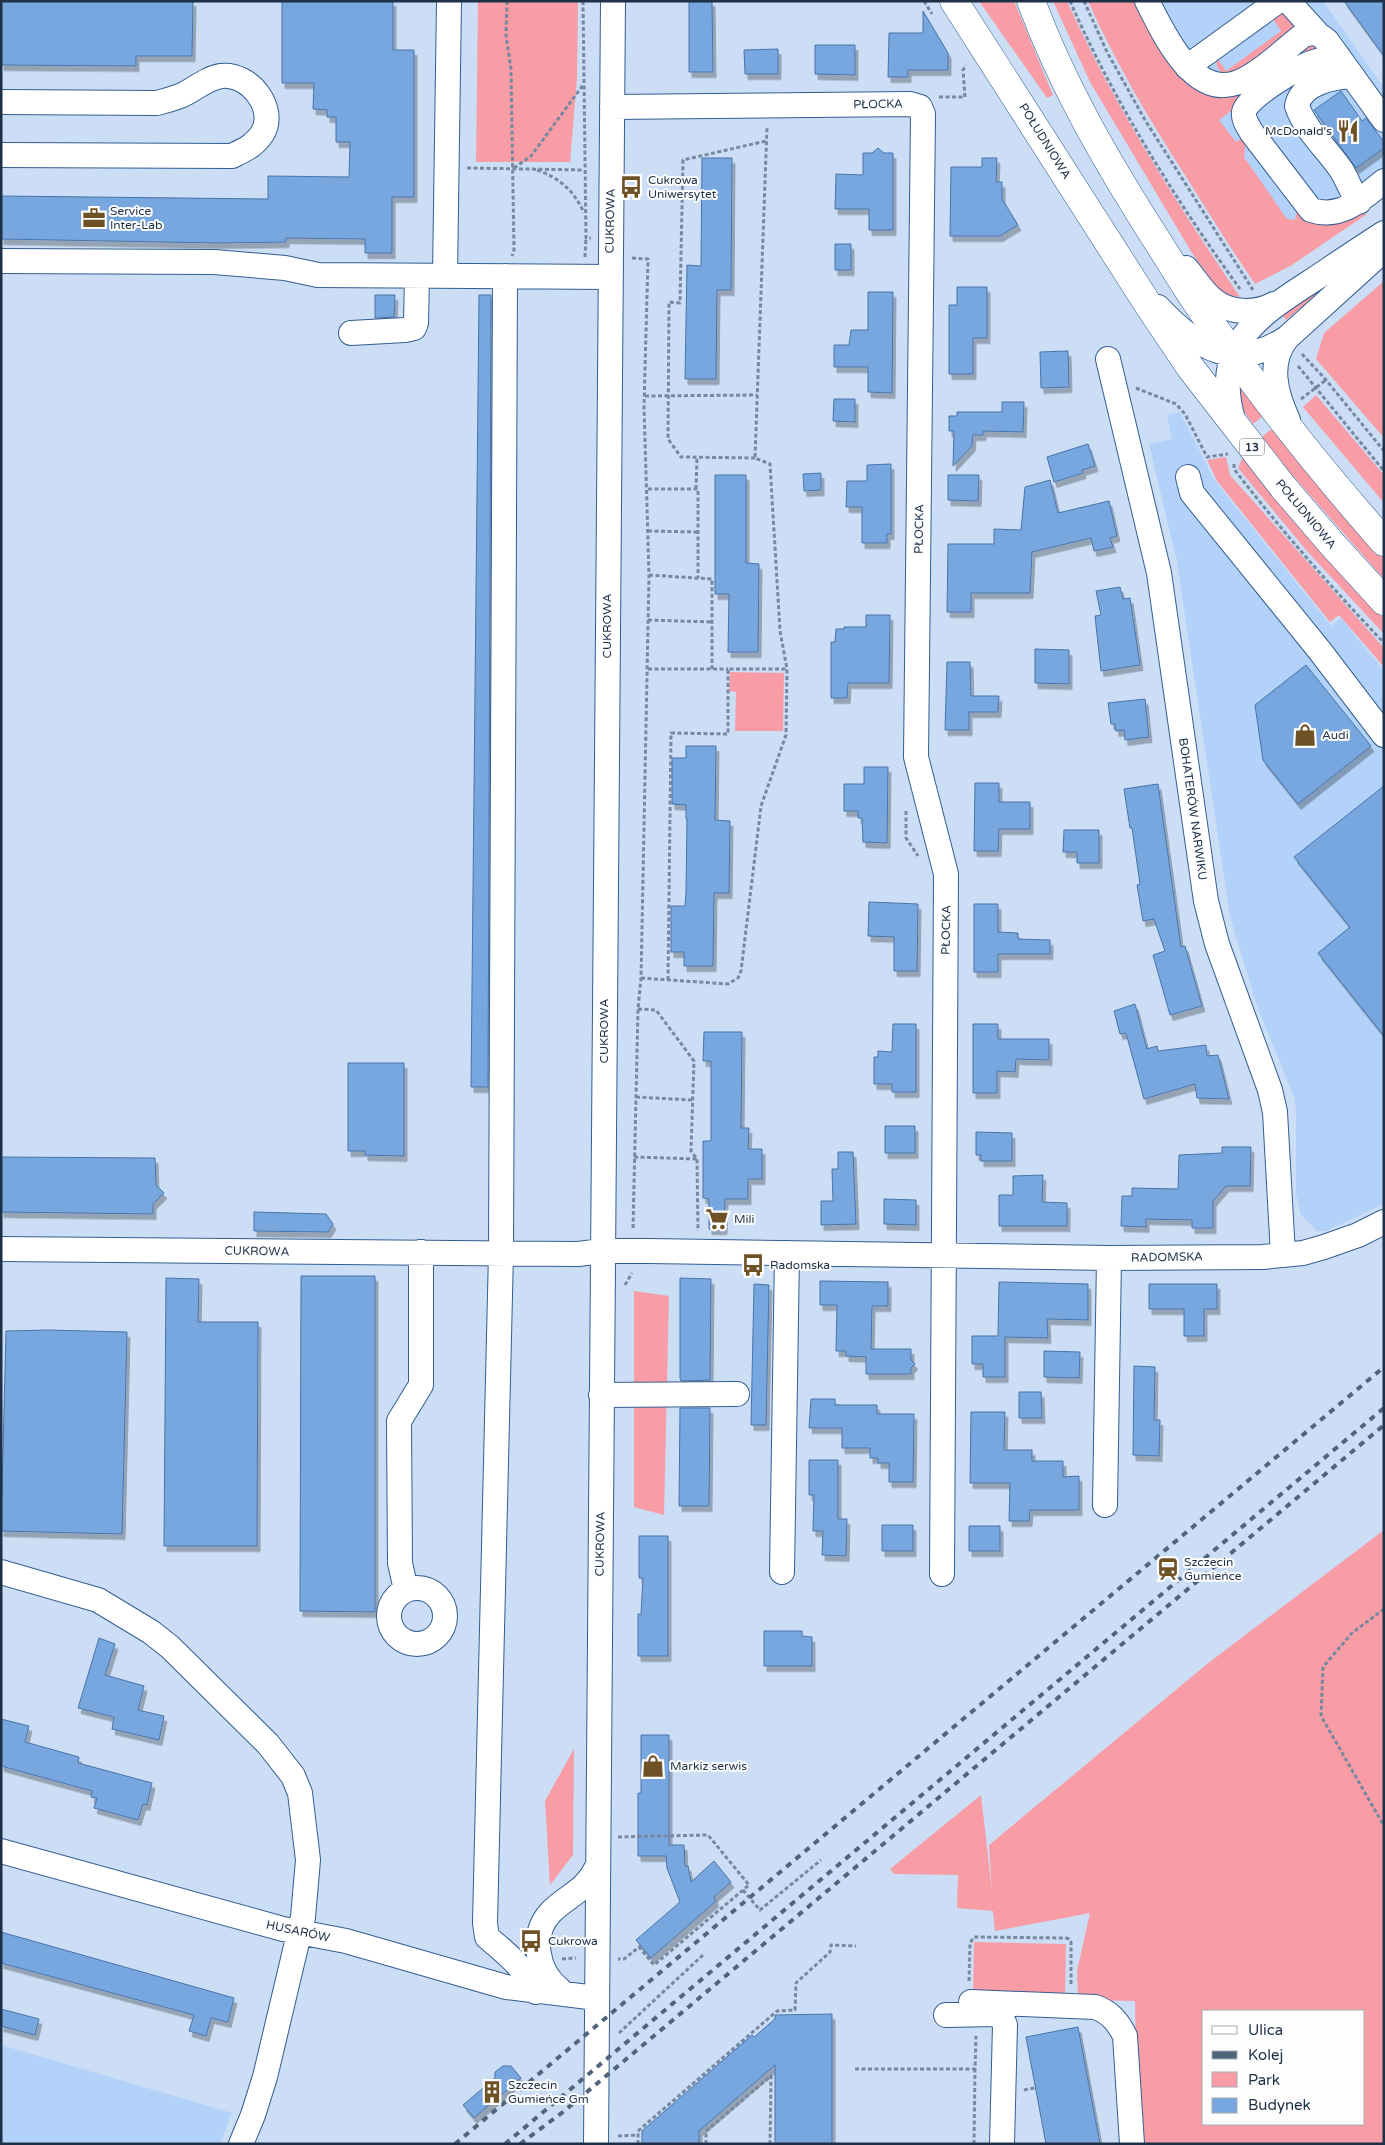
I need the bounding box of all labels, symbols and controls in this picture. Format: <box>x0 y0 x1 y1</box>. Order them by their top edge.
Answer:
street label: PŁOCKA <box>853 97 903 111</box>
street label: POŁUDNIOWA <box>1016 101 1074 181</box>
restaurant icon: McDonald's <box>1335 118 1361 144</box>
place label: McDonald's <box>1265 124 1332 138</box>
place label: Cukrowa Uniwersytet <box>648 173 717 201</box>
bus stop icon: Cukrowa Uniwersytet <box>618 174 644 200</box>
street label: CUKROWA <box>602 188 618 254</box>
place label: Service Inter-Lab <box>110 204 162 232</box>
office icon: Service Inter-Lab <box>81 205 107 231</box>
road number: 13 <box>1240 438 1264 456</box>
street label: POŁUDNIOWA <box>1273 476 1339 552</box>
street label: PŁOCKA <box>912 504 926 554</box>
street label: CUKROWA <box>600 594 614 658</box>
shop icon: Audi <box>1292 722 1318 748</box>
place label: Audi <box>1322 728 1349 742</box>
street label: BOHATERÓW NARWIKU <box>1176 737 1210 881</box>
street label: PŁOCKA <box>939 905 953 955</box>
street label: CUKROWA <box>597 999 611 1063</box>
supermarket icon: Mili <box>704 1206 730 1232</box>
place label: Mili <box>734 1212 754 1226</box>
street label: CUKROWA <box>224 1243 290 1259</box>
street label: RADOMSKA <box>1131 1249 1203 1265</box>
bus stop icon: Radomska <box>740 1252 766 1278</box>
place label: Radomska <box>770 1258 830 1272</box>
street label: CUKROWA <box>592 1511 608 1577</box>
place label: Szczecin Gumieńce <box>1184 1555 1242 1583</box>
station icon: Szczecin Gumieńce <box>1155 1556 1181 1582</box>
shop icon: Markiz serwis <box>640 1753 666 1779</box>
place label: Markiz serwis <box>670 1759 747 1773</box>
street label: HUSARÓW <box>265 1917 331 1945</box>
bus stop icon: Cukrowa <box>518 1928 544 1954</box>
place label: Cukrowa <box>548 1934 598 1948</box>
legend <box>1202 2010 1365 2125</box>
text: Ulica <box>1248 2021 1283 2039</box>
text: Kolej <box>1248 2046 1283 2064</box>
text: Park <box>1248 2071 1280 2089</box>
place label: Szczecin Gumieńce Gm <box>508 2078 589 2106</box>
building icon: Szczecin Gumieńce Gm <box>479 2079 505 2105</box>
text: Budynek <box>1248 2096 1311 2114</box>

